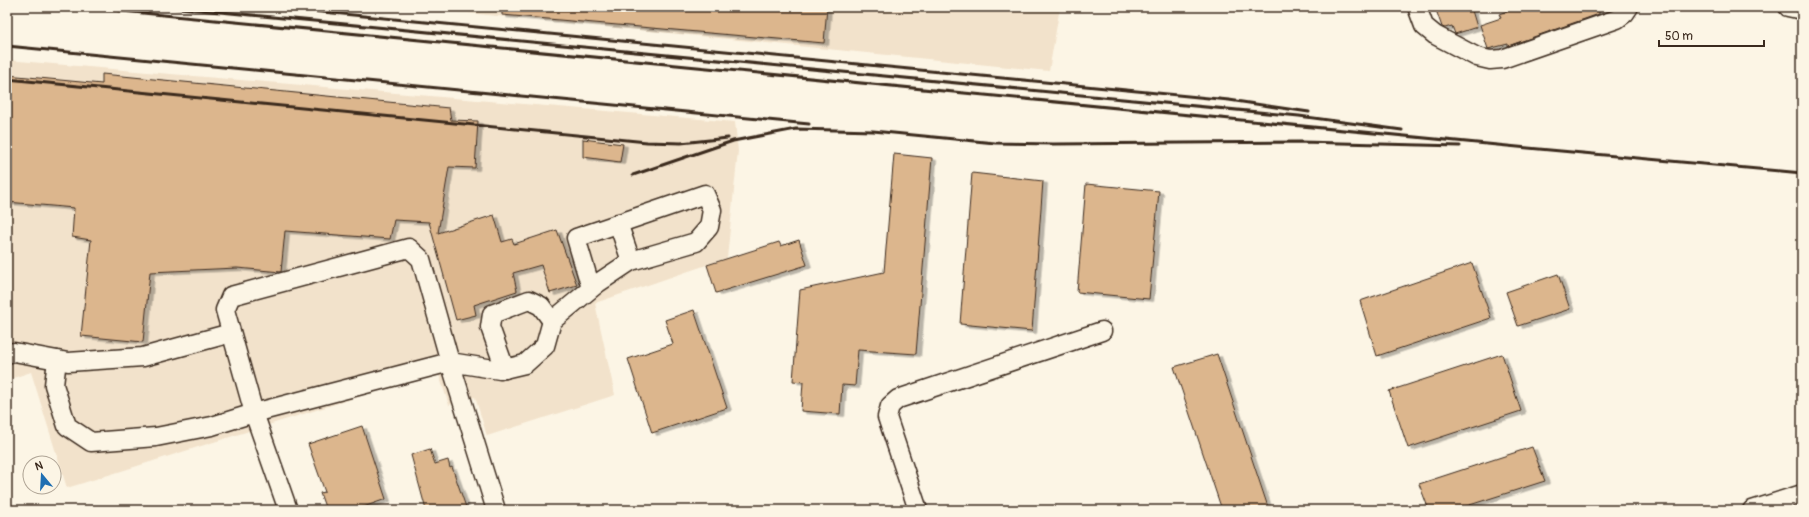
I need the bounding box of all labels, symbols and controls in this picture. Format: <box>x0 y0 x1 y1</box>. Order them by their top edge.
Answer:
scale bar <box>1659 22 1764 48</box>
text: 50 m <box>1665 29 1693 44</box>
north arrow <box>22 455 62 495</box>
text: N <box>34 458 45 473</box>

